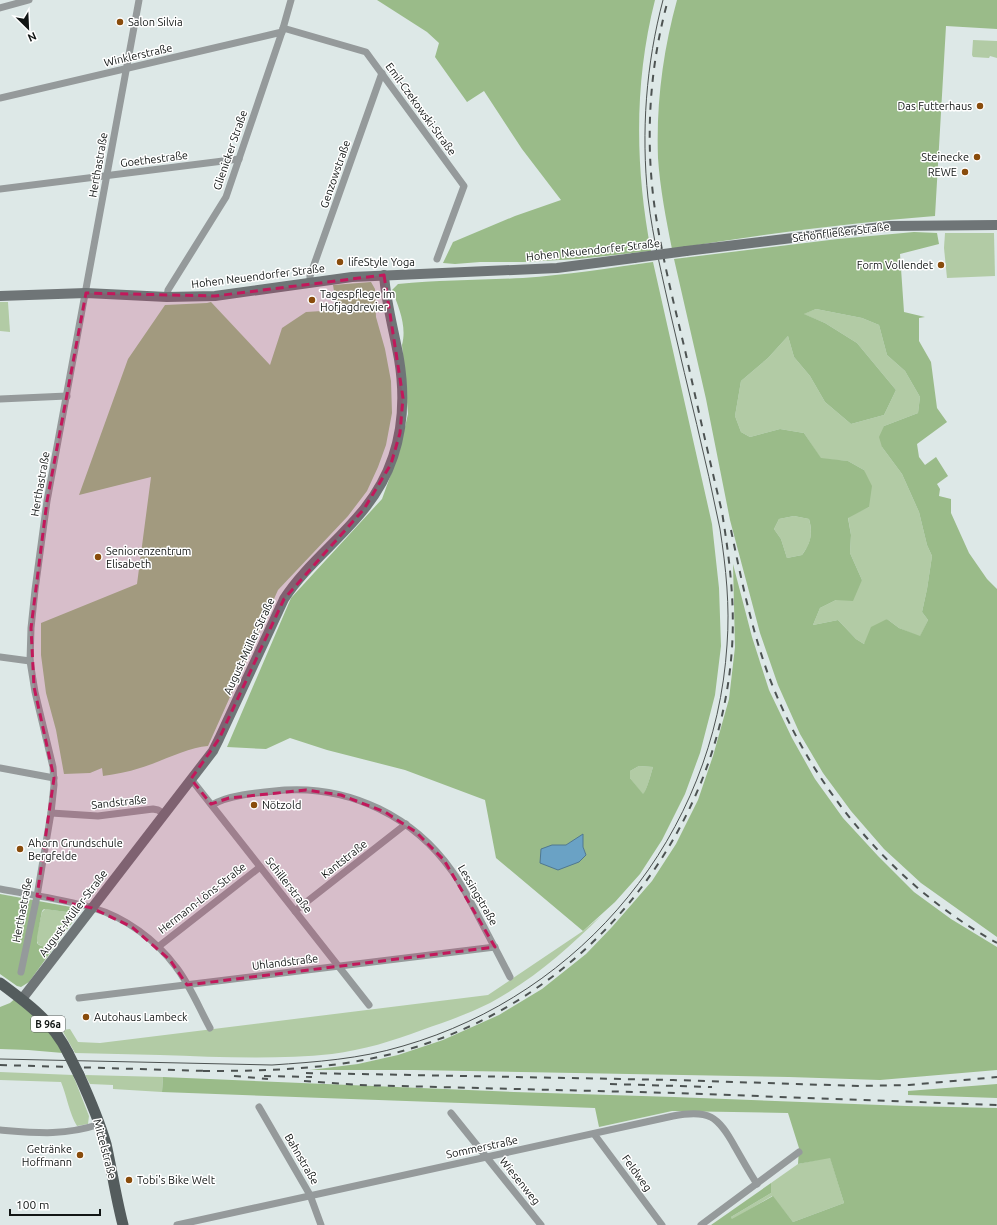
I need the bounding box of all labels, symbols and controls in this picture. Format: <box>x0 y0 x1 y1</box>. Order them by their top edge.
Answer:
north arrow <box>8 8 48 48</box>
place label: Salon Silvia <box>128 16 183 28</box>
marker: Salon Silvia <box>115 17 125 27</box>
text: N <box>26 30 38 44</box>
street label: Winklerstraße <box>103 41 173 69</box>
street label: Emil-Czekowski-Straße <box>383 60 459 158</box>
place label: Das Futterhaus <box>898 100 972 112</box>
marker: Das Futterhaus <box>975 101 985 111</box>
street label: Glienicker Straße <box>211 108 249 192</box>
street label: Herthastraße <box>86 132 110 198</box>
street label: Genzowstraße <box>318 138 352 210</box>
street label: Goethestraße <box>119 149 189 169</box>
place label: Steinecke <box>921 151 969 163</box>
marker: Steinecke <box>972 152 982 162</box>
place label: REWE <box>928 166 957 178</box>
marker: REWE <box>960 167 970 177</box>
street label: Schönfließer Straße <box>792 220 890 244</box>
street label: Hohen Neuendorfer Straße <box>526 237 660 263</box>
place label: lifeStyle Yoga <box>348 256 415 268</box>
marker: lifeStyle Yoga <box>335 257 345 267</box>
place label: Form Vollendet <box>857 259 934 271</box>
marker: Form Vollendet <box>936 260 946 270</box>
street label: Hohen Neuendorfer Straße <box>191 262 325 290</box>
place label: Tagespflege im Hofjagdrevier <box>320 288 395 313</box>
marker: Tagespflege im Hofjagdrevier <box>307 295 317 305</box>
street label: Herthastraße <box>28 451 52 517</box>
place label: Seniorenzentrum Elisabeth <box>106 545 191 570</box>
marker: Seniorenzentrum Elisabeth <box>93 552 103 562</box>
street label: August-Müller-Straße <box>221 596 277 696</box>
street label: Sandstraße <box>91 793 147 811</box>
place label: Nötzold <box>262 799 301 811</box>
marker: Nötzold <box>249 800 259 810</box>
place label: Ahorn Grundschule Bergfelde <box>28 837 123 862</box>
street label: Kantstraße <box>319 837 369 881</box>
marker: Ahorn Grundschule Bergfelde <box>15 844 25 854</box>
street label: Schillerstraße <box>264 855 314 915</box>
street label: Hermann-Löns-Straße <box>156 860 248 936</box>
street label: Lessingstraße <box>456 863 500 927</box>
street label: August-Müller-Straße <box>36 867 110 959</box>
street label: Herthastraße <box>10 877 34 943</box>
street label: Uhlandstraße <box>251 952 319 972</box>
place label: Autohaus Lambeck <box>94 1011 188 1023</box>
marker: Autohaus Lambeck <box>81 1012 91 1022</box>
road number: B 96a <box>31 1016 65 1032</box>
street label: Mittelstraße <box>91 1118 119 1180</box>
street label: Bahnstraße <box>283 1131 321 1187</box>
street label: Sommerstraße <box>445 1134 519 1160</box>
place label: Getränke Hoffmann <box>22 1143 72 1168</box>
marker: Getränke Hoffmann <box>75 1150 85 1160</box>
street label: Feldweg <box>620 1152 654 1194</box>
street label: Wiesenweg <box>497 1155 543 1207</box>
place label: Tobi's Bike Welt <box>137 1174 216 1186</box>
marker: Tobi's Bike Welt <box>124 1175 134 1185</box>
scale bar <box>10 1191 100 1217</box>
text: 100 m <box>16 1198 49 1211</box>

